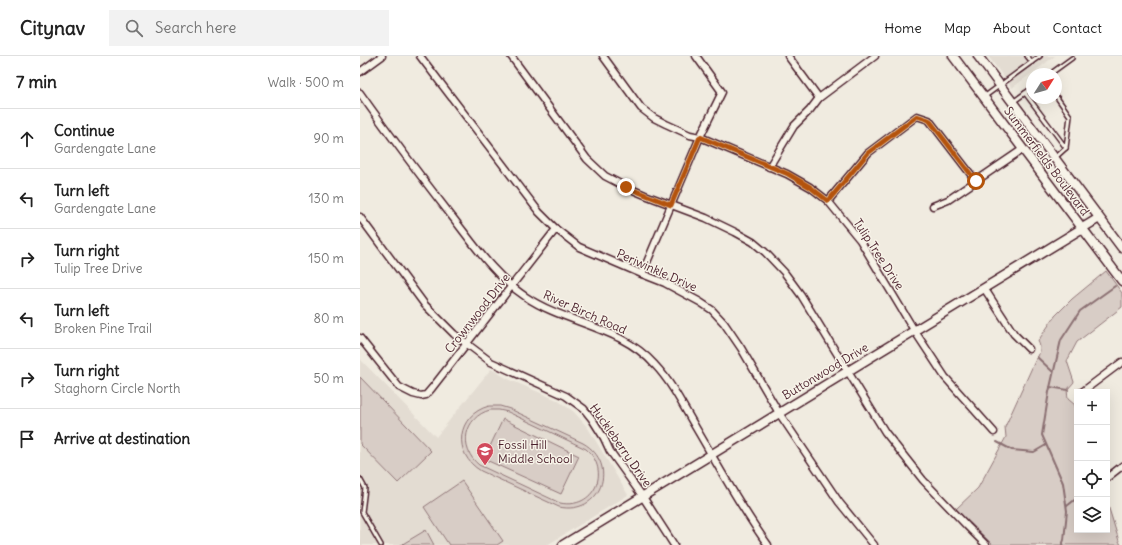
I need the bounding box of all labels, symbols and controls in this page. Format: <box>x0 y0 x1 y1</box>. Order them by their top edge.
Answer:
search box <box>109 10 389 46</box>
text: Citynav <box>20 16 85 40</box>
icon: search <box>123 17 145 39</box>
text: Search here <box>155 18 236 37</box>
text: Home <box>884 19 922 37</box>
text: Map <box>944 19 971 37</box>
text: About <box>993 19 1031 37</box>
text: Contact <box>1053 19 1102 37</box>
north arrow <box>1026 68 1062 104</box>
text: 7 min <box>16 71 57 93</box>
text: Walk · 500 m <box>267 74 344 91</box>
street label: Summerfields Boulevard <box>1001 104 1093 218</box>
text: Continue <box>54 121 115 140</box>
icon: ahead <box>16 128 38 150</box>
text: 90 m <box>313 130 344 147</box>
text: Gardengate Lane <box>54 140 156 157</box>
route start <box>967 172 985 190</box>
route end <box>617 178 635 196</box>
text: Turn left <box>54 181 109 200</box>
icon: left <box>16 188 38 210</box>
text: 130 m <box>308 190 344 207</box>
text: Gardengate Lane <box>54 200 156 217</box>
street label: Tulip Tree Drive <box>850 216 908 292</box>
text: Turn right <box>54 241 119 260</box>
street label: Periwinkle Drive <box>614 246 700 294</box>
icon: right <box>16 248 38 270</box>
text: 150 m <box>308 250 344 267</box>
text: Tulip Tree Drive <box>54 260 143 277</box>
street label: Crownwood Drive <box>441 270 513 356</box>
street label: River Birch Road <box>541 287 629 337</box>
text: Turn left <box>54 301 109 320</box>
icon: left <box>16 308 38 330</box>
text: 80 m <box>313 310 344 327</box>
text: Broken Pine Trail <box>54 320 152 337</box>
street label: Buttonwood Drive <box>779 339 871 403</box>
text: Turn right <box>54 361 119 380</box>
icon: right <box>16 368 38 390</box>
text: 50 m <box>313 370 344 387</box>
text: Staghorn Circle North <box>54 380 180 397</box>
map controls <box>1074 389 1110 533</box>
button: + <box>1074 389 1110 425</box>
street label: Huckleberry Drive <box>587 401 655 489</box>
button: − <box>1074 425 1110 461</box>
icon: arrive <box>16 428 38 450</box>
text: Arrive at destination <box>54 429 190 448</box>
place label: Fossil Hill Middle School <box>498 437 572 466</box>
school or university icon: Fossil Hill Middle School <box>475 441 495 466</box>
button: locate <box>1074 461 1110 497</box>
button: layers <box>1074 497 1110 533</box>

